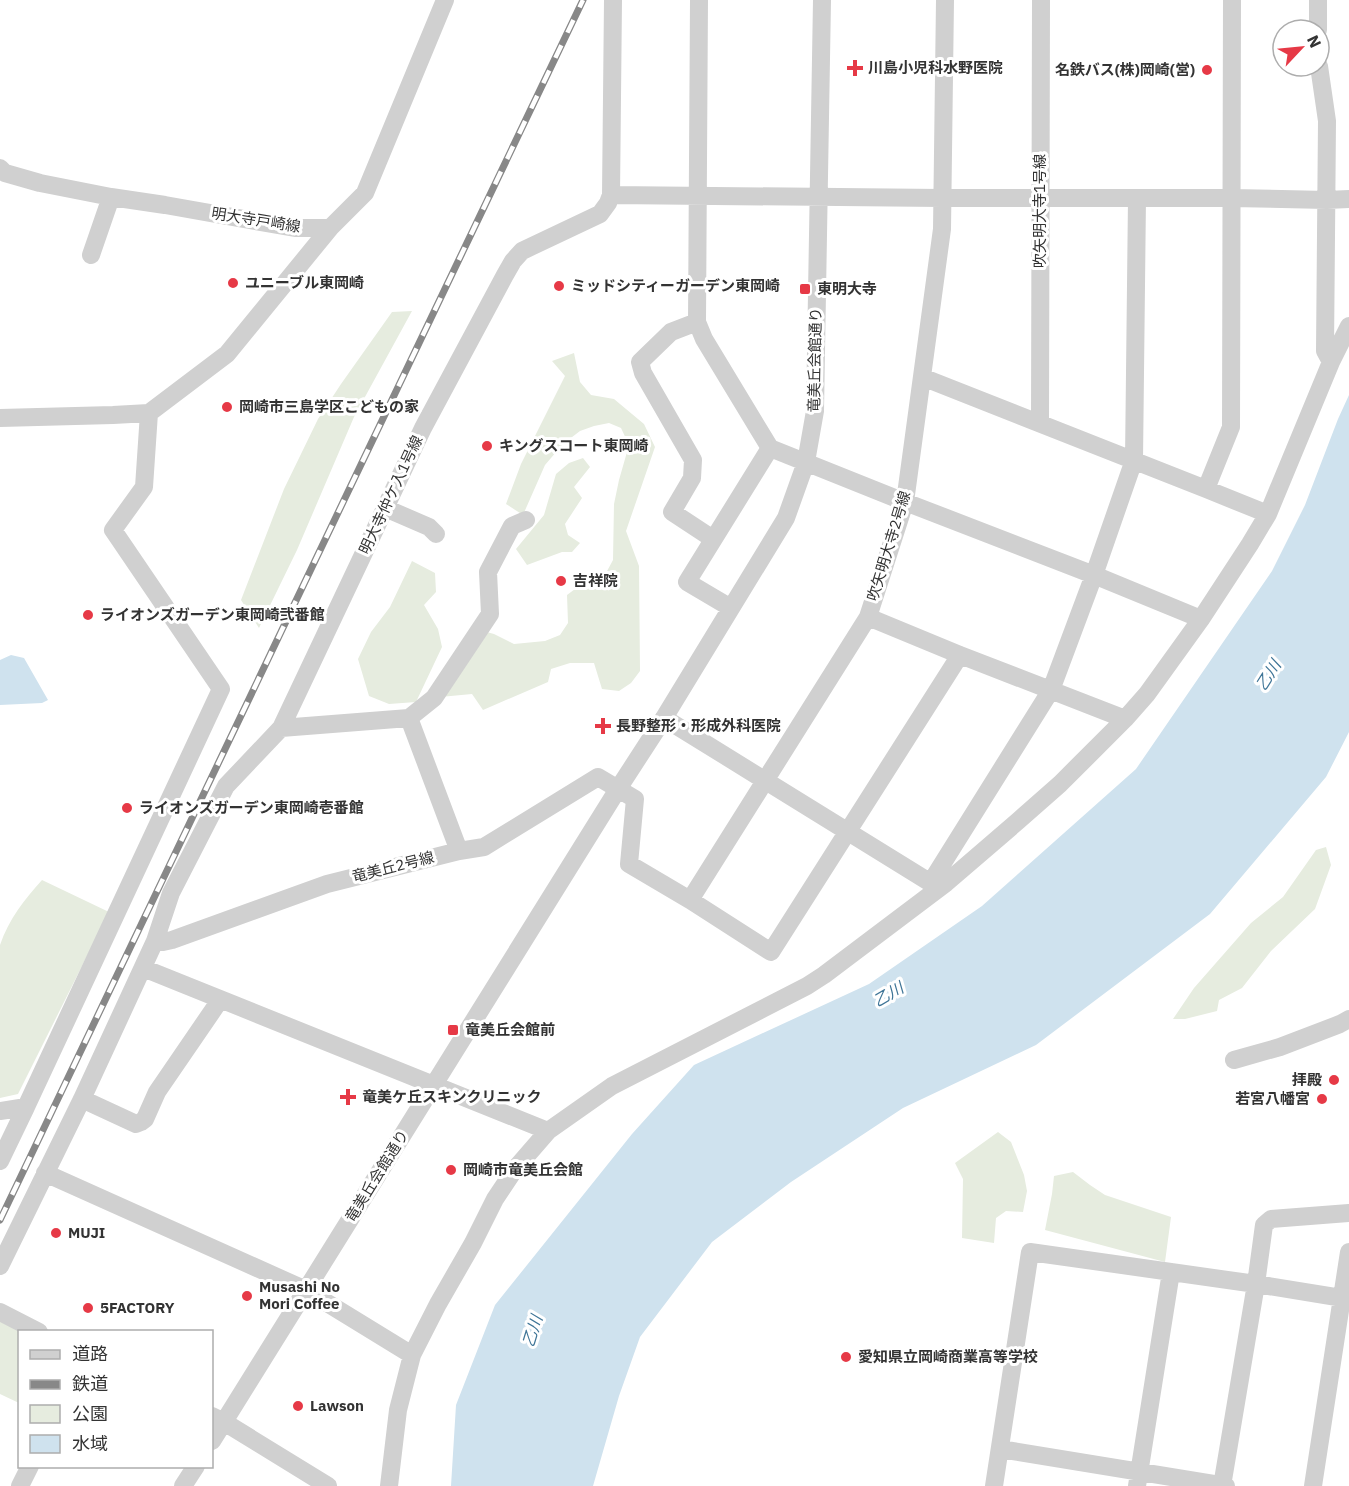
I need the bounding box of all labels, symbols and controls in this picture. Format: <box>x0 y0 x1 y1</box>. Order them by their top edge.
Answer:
north arrow <box>1271 18 1331 78</box>
text: N <box>1303 32 1326 51</box>
place label: 川島小児科水野医院 <box>868 58 1003 77</box>
marker: 川島小児科水野医院 <box>846 59 864 77</box>
place label: 名鉄バス(株)岡崎(営) <box>1055 60 1195 79</box>
marker: 名鉄バス(株)岡崎(営) <box>1200 63 1214 77</box>
street label: 吹矢明大寺1号線 <box>1030 154 1049 268</box>
street label: 明大寺戸崎線 <box>210 203 302 236</box>
place label: ユニーブル東岡崎 <box>245 273 364 292</box>
marker: ユニーブル東岡崎 <box>226 276 240 290</box>
place label: ミッドシティーガーデン東岡崎 <box>571 276 780 295</box>
marker: ミッドシティーガーデン東岡崎 <box>552 279 566 293</box>
place label: 東明大寺 <box>817 279 877 298</box>
marker: 東明大寺 <box>798 282 812 296</box>
street label: 竜美丘会館通り <box>804 307 825 413</box>
place label: 岡崎市三島学区こどもの家 <box>239 397 419 416</box>
marker: 岡崎市三島学区こどもの家 <box>220 400 234 414</box>
street label: 明大寺仲ケ入1号線 <box>355 432 426 557</box>
place label: キングスコート東岡崎 <box>499 436 649 455</box>
marker: キングスコート東岡崎 <box>480 439 494 453</box>
street label: 吹矢明大寺2号線 <box>863 489 914 603</box>
place label: 吉祥院 <box>573 571 618 590</box>
marker: 吉祥院 <box>554 574 568 588</box>
place label: ライオンズガーデン東岡崎弐番館 <box>100 605 325 624</box>
marker: ライオンズガーデン東岡崎弐番館 <box>81 608 95 622</box>
water label: 乙川 <box>1251 654 1286 694</box>
place label: 長野整形・形成外科医院 <box>616 716 781 735</box>
marker: 長野整形・形成外科医院 <box>594 717 612 735</box>
place label: ライオンズガーデン東岡崎壱番館 <box>139 798 364 817</box>
marker: ライオンズガーデン東岡崎壱番館 <box>120 801 134 815</box>
street label: 竜美丘2号線 <box>350 847 436 886</box>
water label: 乙川 <box>869 976 909 1011</box>
place label: 竜美丘会館前 <box>465 1020 555 1039</box>
marker: 竜美丘会館前 <box>446 1023 460 1037</box>
place label: 拝殿 <box>1292 1070 1322 1089</box>
marker: 拝殿 <box>1327 1073 1341 1087</box>
place label: 竜美ケ丘スキンクリニック <box>362 1087 542 1106</box>
marker: 竜美ケ丘スキンクリニック <box>339 1088 357 1106</box>
place label: 若宮八幡宮 <box>1235 1089 1310 1108</box>
marker: 若宮八幡宮 <box>1315 1092 1329 1106</box>
street label: 竜美丘会館通り <box>341 1126 412 1225</box>
place label: 岡崎市竜美丘会館 <box>463 1160 583 1179</box>
marker: 岡崎市竜美丘会館 <box>444 1163 458 1177</box>
place label: MUJI <box>68 1223 105 1242</box>
marker: MUJI <box>49 1226 63 1240</box>
place label: Musashi No Mori Coffee <box>259 1277 340 1313</box>
marker: Musashi No Mori Coffee <box>240 1289 254 1303</box>
place label: 5FACTORY <box>100 1298 175 1317</box>
marker: 5FACTORY <box>81 1301 95 1315</box>
water label: 乙川 <box>518 1311 547 1349</box>
legend <box>18 1330 213 1468</box>
text: 道路 <box>72 1342 108 1365</box>
place label: 愛知県立岡崎商業高等学校 <box>858 1347 1038 1366</box>
marker: 愛知県立岡崎商業高等学校 <box>839 1350 853 1364</box>
text: 鉄道 <box>72 1372 108 1395</box>
place label: Lawson <box>310 1396 364 1415</box>
marker: Lawson <box>291 1399 305 1413</box>
text: 公園 <box>72 1402 108 1425</box>
text: 水域 <box>72 1432 108 1455</box>

